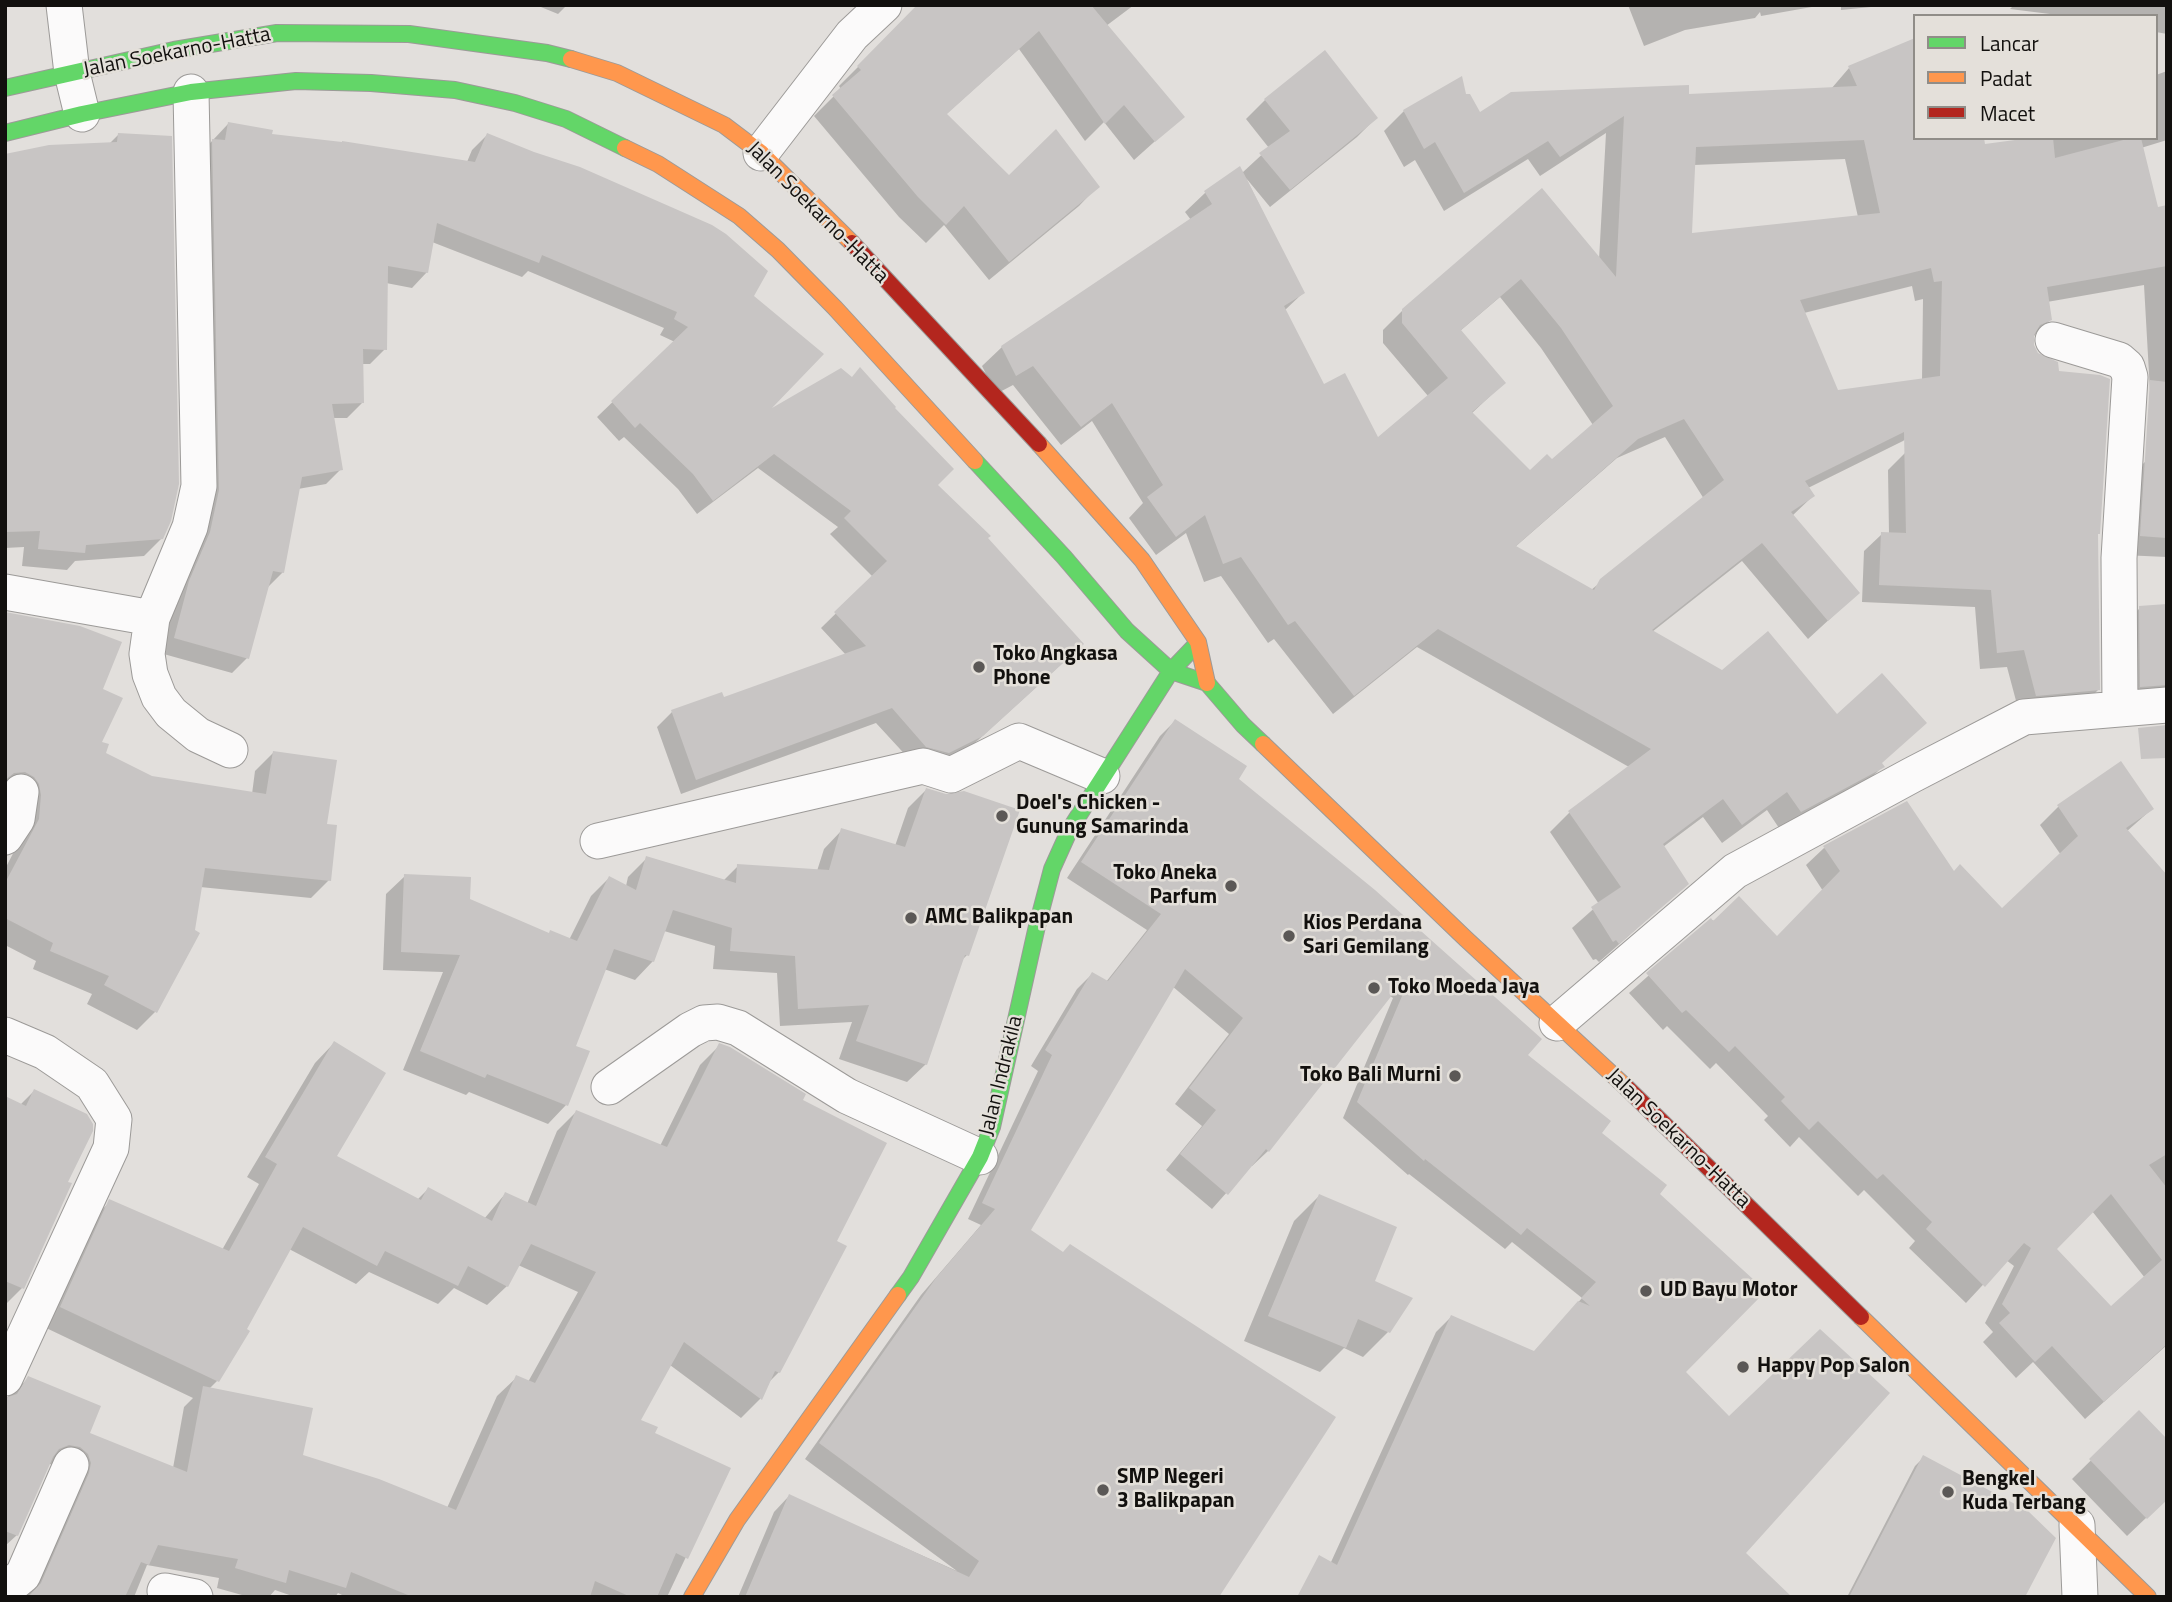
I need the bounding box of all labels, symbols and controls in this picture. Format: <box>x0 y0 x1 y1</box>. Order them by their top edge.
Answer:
legend <box>1913 14 2158 140</box>
street label: Jalan Soekarno-Hatta <box>81 22 273 84</box>
text: Lancar <box>1980 27 2039 59</box>
text: Padat <box>1980 62 2032 94</box>
text: Macet <box>1980 97 2035 129</box>
street label: Jalan Soekarno-Hatta <box>741 137 893 289</box>
place label: Toko Angkasa Phone <box>993 642 1118 692</box>
marker: Toko Angkasa Phone <box>971 659 987 675</box>
place label: Doel's Chicken - Gunung Samarinda <box>1016 791 1189 841</box>
marker: Doel's Chicken - Gunung Samarinda <box>994 808 1010 824</box>
place label: Toko Aneka Parfum <box>1113 861 1217 911</box>
marker: Toko Aneka Parfum <box>1223 878 1239 894</box>
place label: AMC Balikpapan <box>925 905 1073 931</box>
marker: AMC Balikpapan <box>903 910 919 926</box>
place label: Kios Perdana Sari Gemilang <box>1303 911 1429 961</box>
marker: Kios Perdana Sari Gemilang <box>1281 928 1297 944</box>
place label: Toko Moeda Jaya <box>1388 975 1540 1001</box>
marker: Toko Moeda Jaya <box>1366 980 1382 996</box>
street label: Jalan Indrakila <box>975 1013 1029 1139</box>
place label: Toko Bali Murni <box>1300 1063 1441 1089</box>
street label: Jalan Soekarno-Hatta <box>1601 1064 1755 1214</box>
marker: Toko Bali Murni <box>1447 1068 1463 1084</box>
place label: UD Bayu Motor <box>1660 1278 1798 1304</box>
marker: UD Bayu Motor <box>1638 1283 1654 1299</box>
place label: Happy Pop Salon <box>1757 1354 1910 1380</box>
marker: Happy Pop Salon <box>1735 1359 1751 1375</box>
place label: SMP Negeri 3 Balikpapan <box>1117 1465 1235 1515</box>
place label: Bengkel Kuda Terbang <box>1962 1467 2086 1517</box>
marker: SMP Negeri 3 Balikpapan <box>1095 1482 1111 1498</box>
marker: Bengkel Kuda Terbang <box>1940 1484 1956 1500</box>

